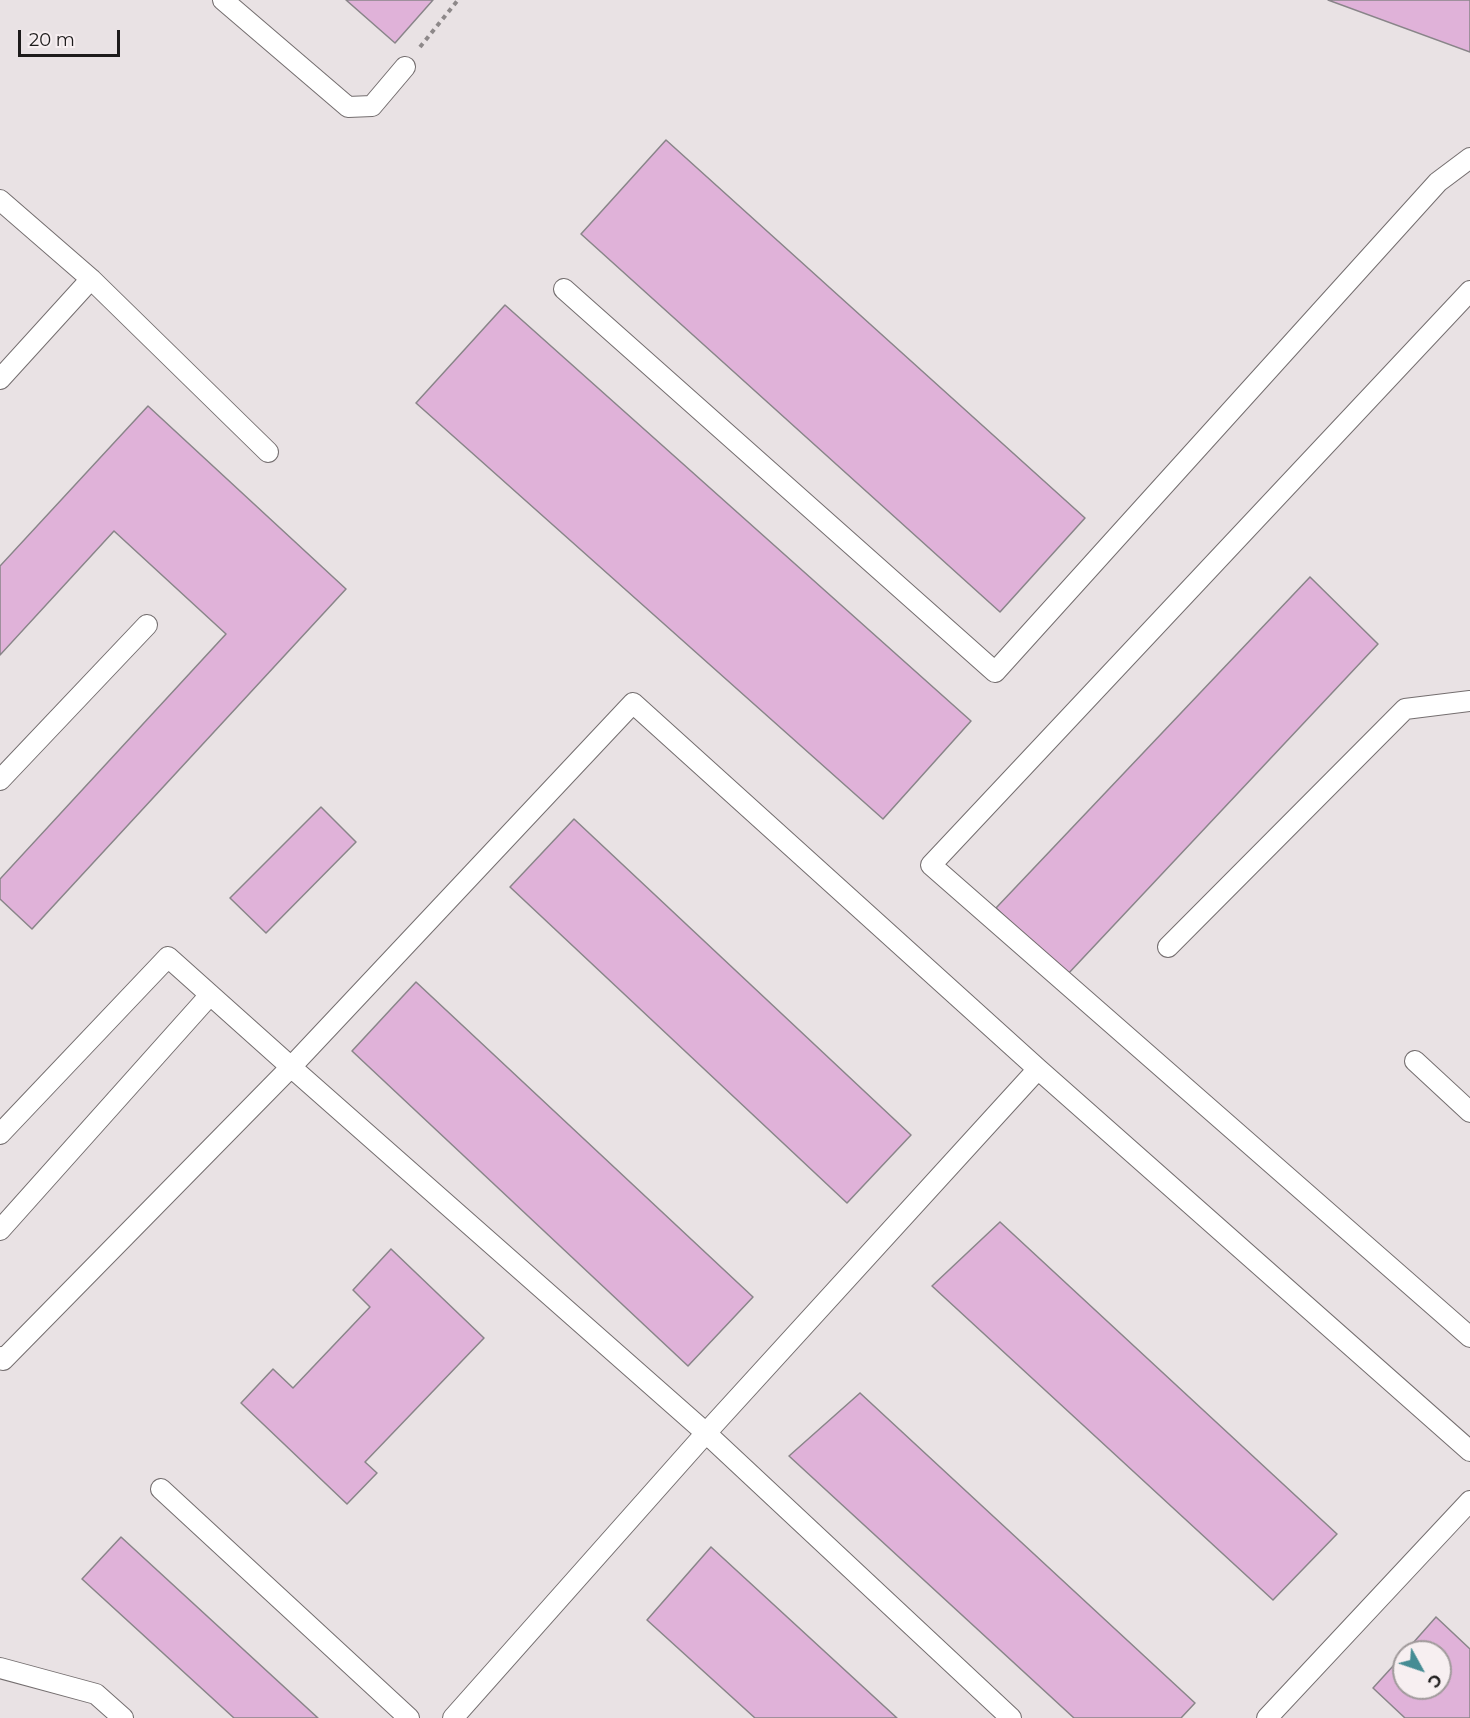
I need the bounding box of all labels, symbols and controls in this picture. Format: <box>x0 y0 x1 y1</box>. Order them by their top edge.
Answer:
scale bar <box>21 18 123 56</box>
text: 20 m <box>29 29 75 51</box>
north arrow <box>1392 1640 1452 1700</box>
text: С <box>1424 1670 1446 1691</box>

